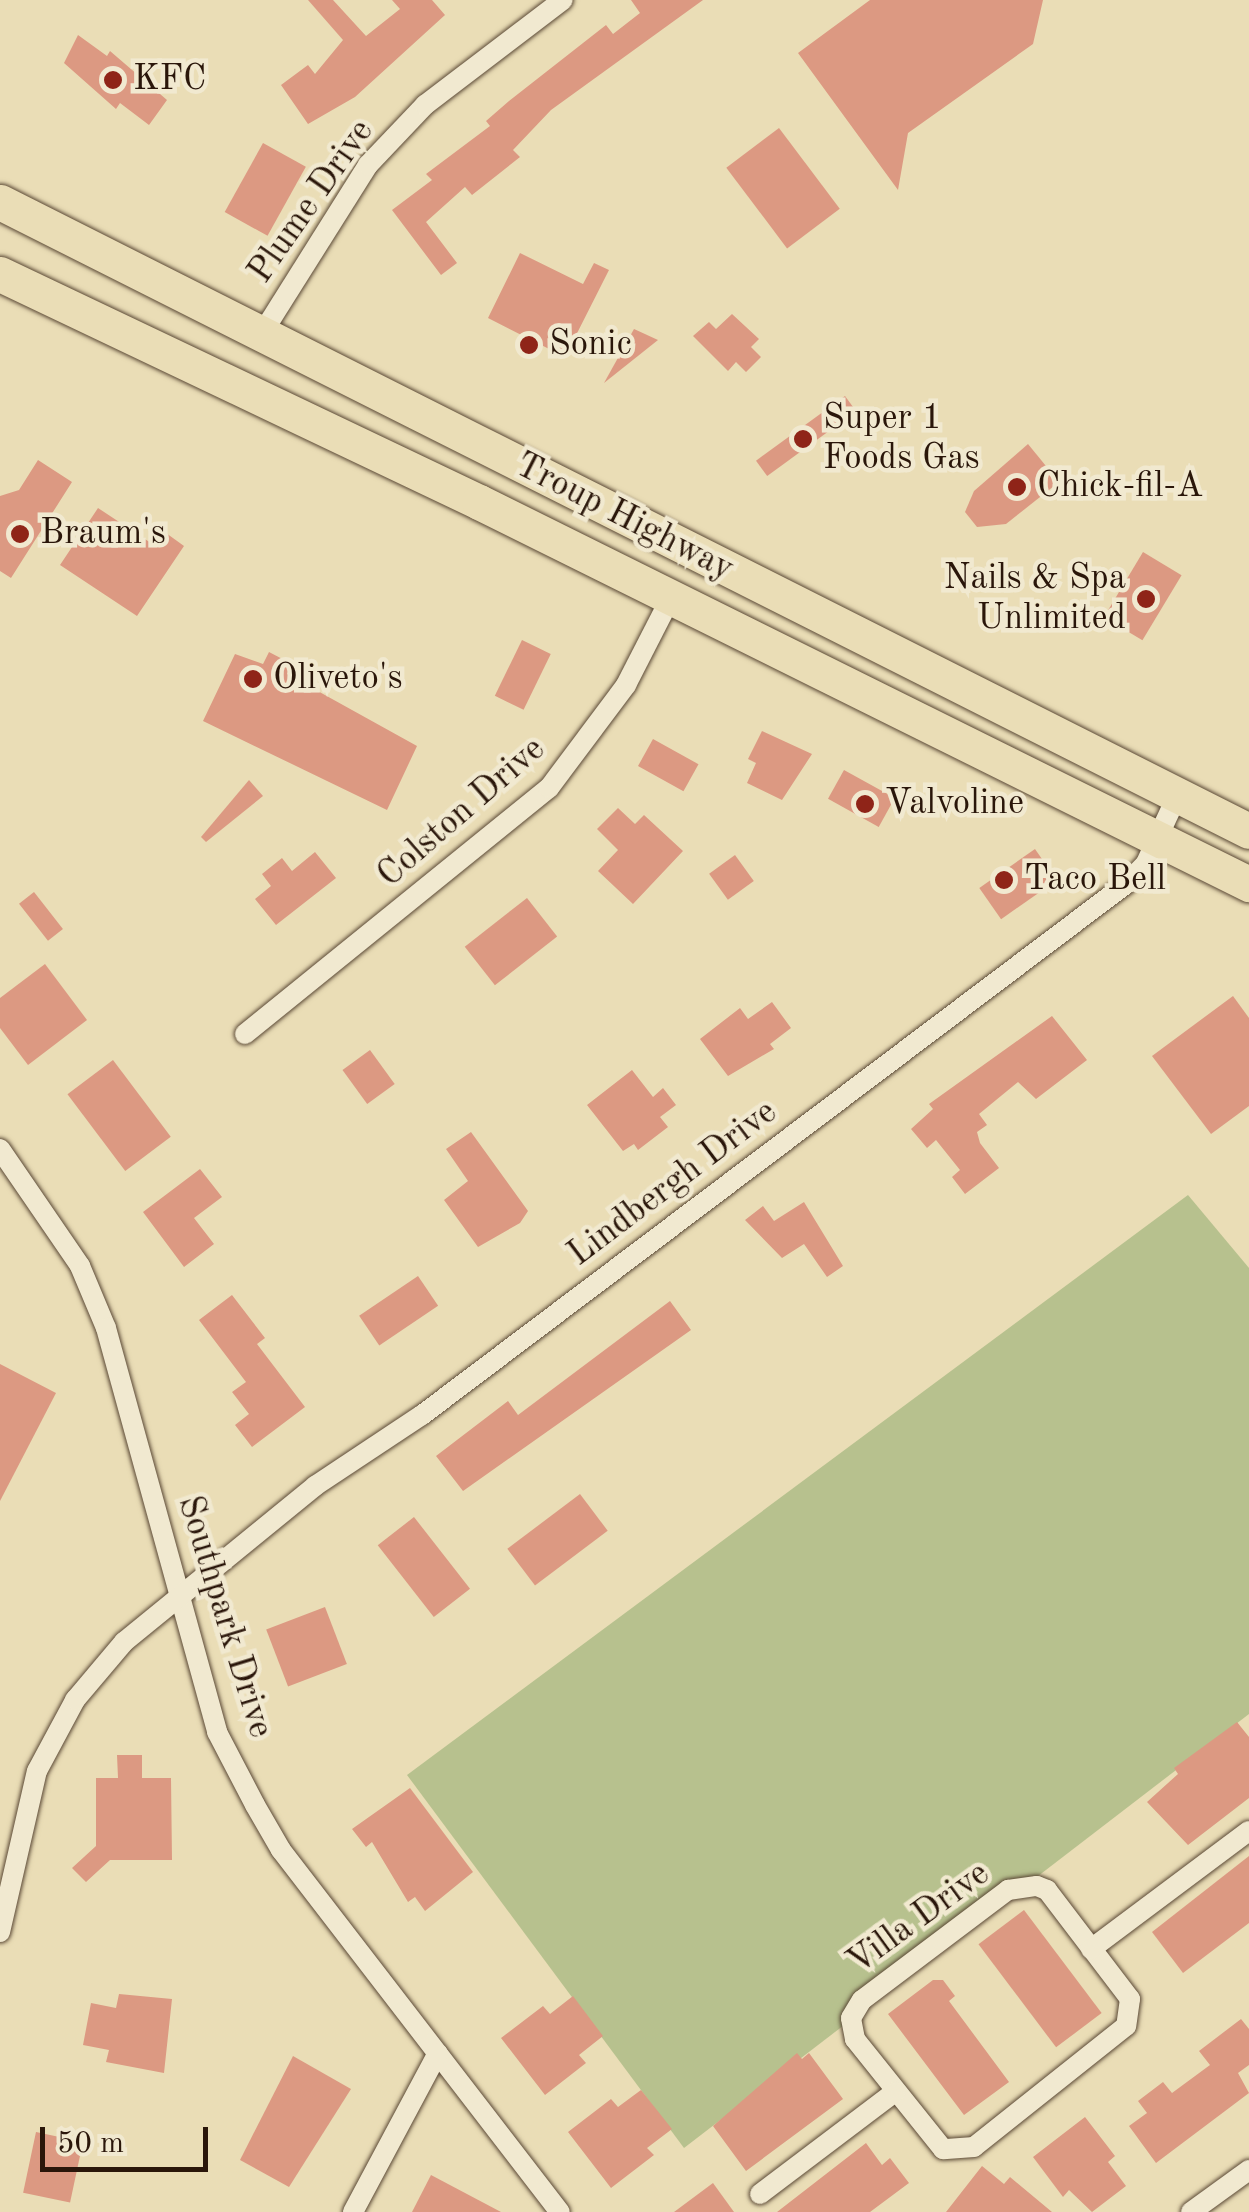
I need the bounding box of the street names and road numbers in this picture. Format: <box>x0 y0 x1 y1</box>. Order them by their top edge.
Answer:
street label: Plume Drive <box>240 112 384 292</box>
street label: Troup Highway <box>508 445 740 591</box>
street label: Colston Drive <box>370 729 554 897</box>
street label: Lindbergh Drive <box>560 1092 786 1276</box>
street label: Southpark Drive <box>167 1491 281 1743</box>
street label: Villa Drive <box>840 1854 998 1984</box>

